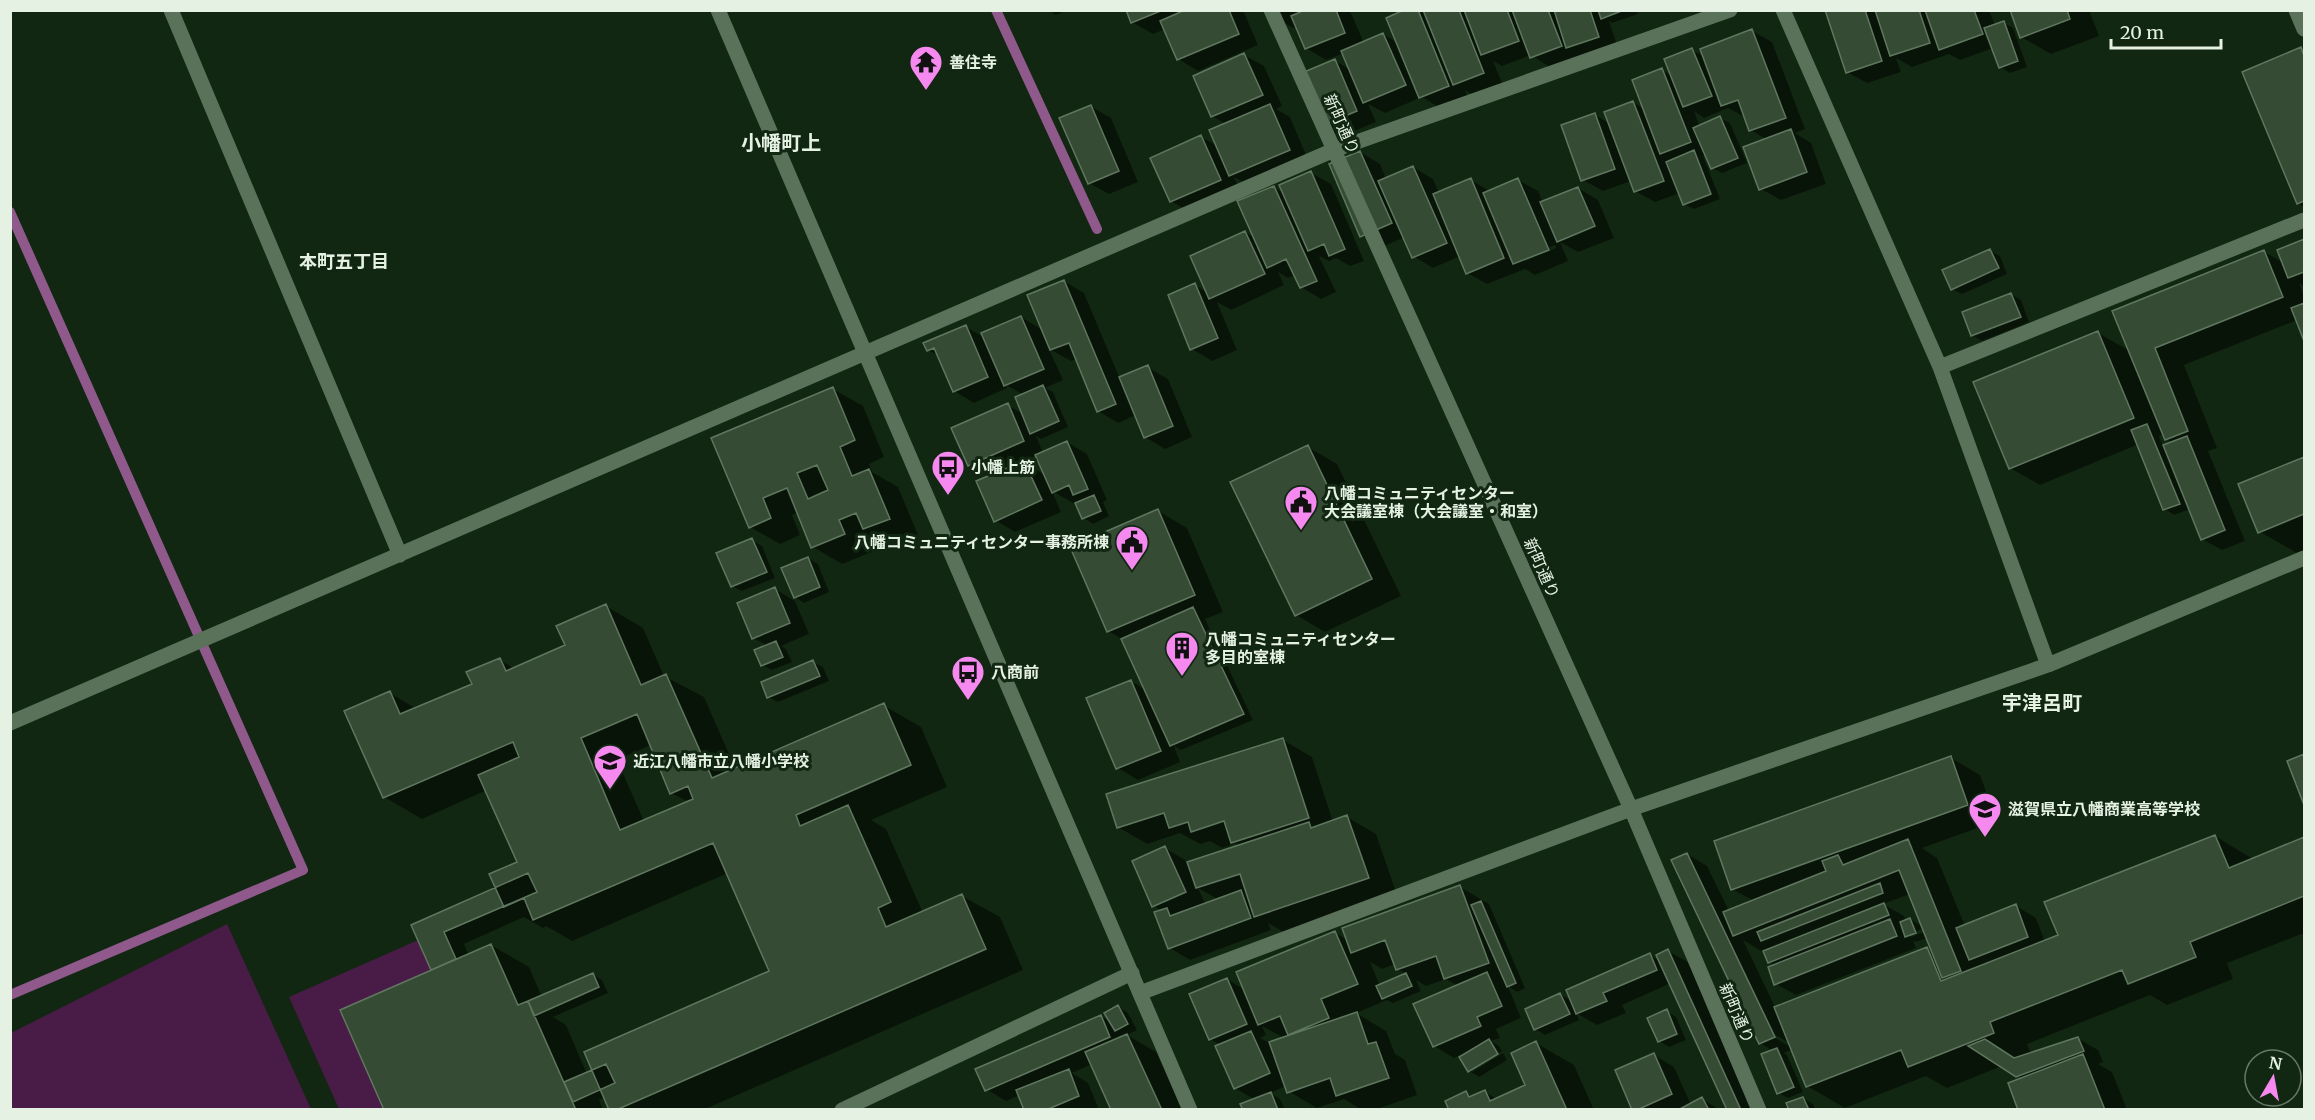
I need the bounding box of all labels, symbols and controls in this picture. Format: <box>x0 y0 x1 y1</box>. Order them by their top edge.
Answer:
scale bar <box>2111 12 2220 50</box>
text: 20 m <box>2120 21 2164 44</box>
temple icon: 善住寺 <box>908 44 944 91</box>
place label: 善住寺 <box>949 52 997 72</box>
street label: 新町通り <box>1320 91 1364 157</box>
district label: 小幡町上 <box>741 130 821 155</box>
district label: 本町五丁目 <box>299 250 389 273</box>
bus stop icon: 小幡上筋 <box>930 449 966 496</box>
place label: 小幡上筋 <box>971 457 1035 477</box>
place label: 八幡コミュニティセンター 大会議室棟（大会議室・和室） <box>1324 483 1548 521</box>
public building icon: 八幡コミュニティセンター 大会議室棟（大会議室・和室） <box>1283 484 1319 531</box>
public building icon: 八幡コミュニティセンター事務所棟 <box>1114 524 1150 571</box>
place label: 八幡コミュニティセンター事務所棟 <box>854 532 1109 552</box>
street label: 新町通り <box>1520 535 1564 601</box>
place label: 八幡コミュニティセンター 多目的室棟 <box>1205 629 1396 667</box>
building icon: 八幡コミュニティセンター 多目的室棟 <box>1164 630 1200 677</box>
bus stop icon: 八商前 <box>950 654 986 701</box>
place label: 八商前 <box>991 662 1039 682</box>
district label: 宇津呂町 <box>2002 690 2082 715</box>
school or university icon: 近江八幡市立八幡小学校 <box>592 743 628 790</box>
place label: 近江八幡市立八幡小学校 <box>633 751 809 771</box>
school or university icon: 滋賀県立八幡商業高等学校 <box>1967 791 2003 838</box>
place label: 滋賀県立八幡商業高等学校 <box>2008 799 2200 819</box>
street label: 新町通り <box>1715 980 1759 1046</box>
north arrow <box>2243 1048 2303 1108</box>
text: N <box>2268 1052 2284 1074</box>

